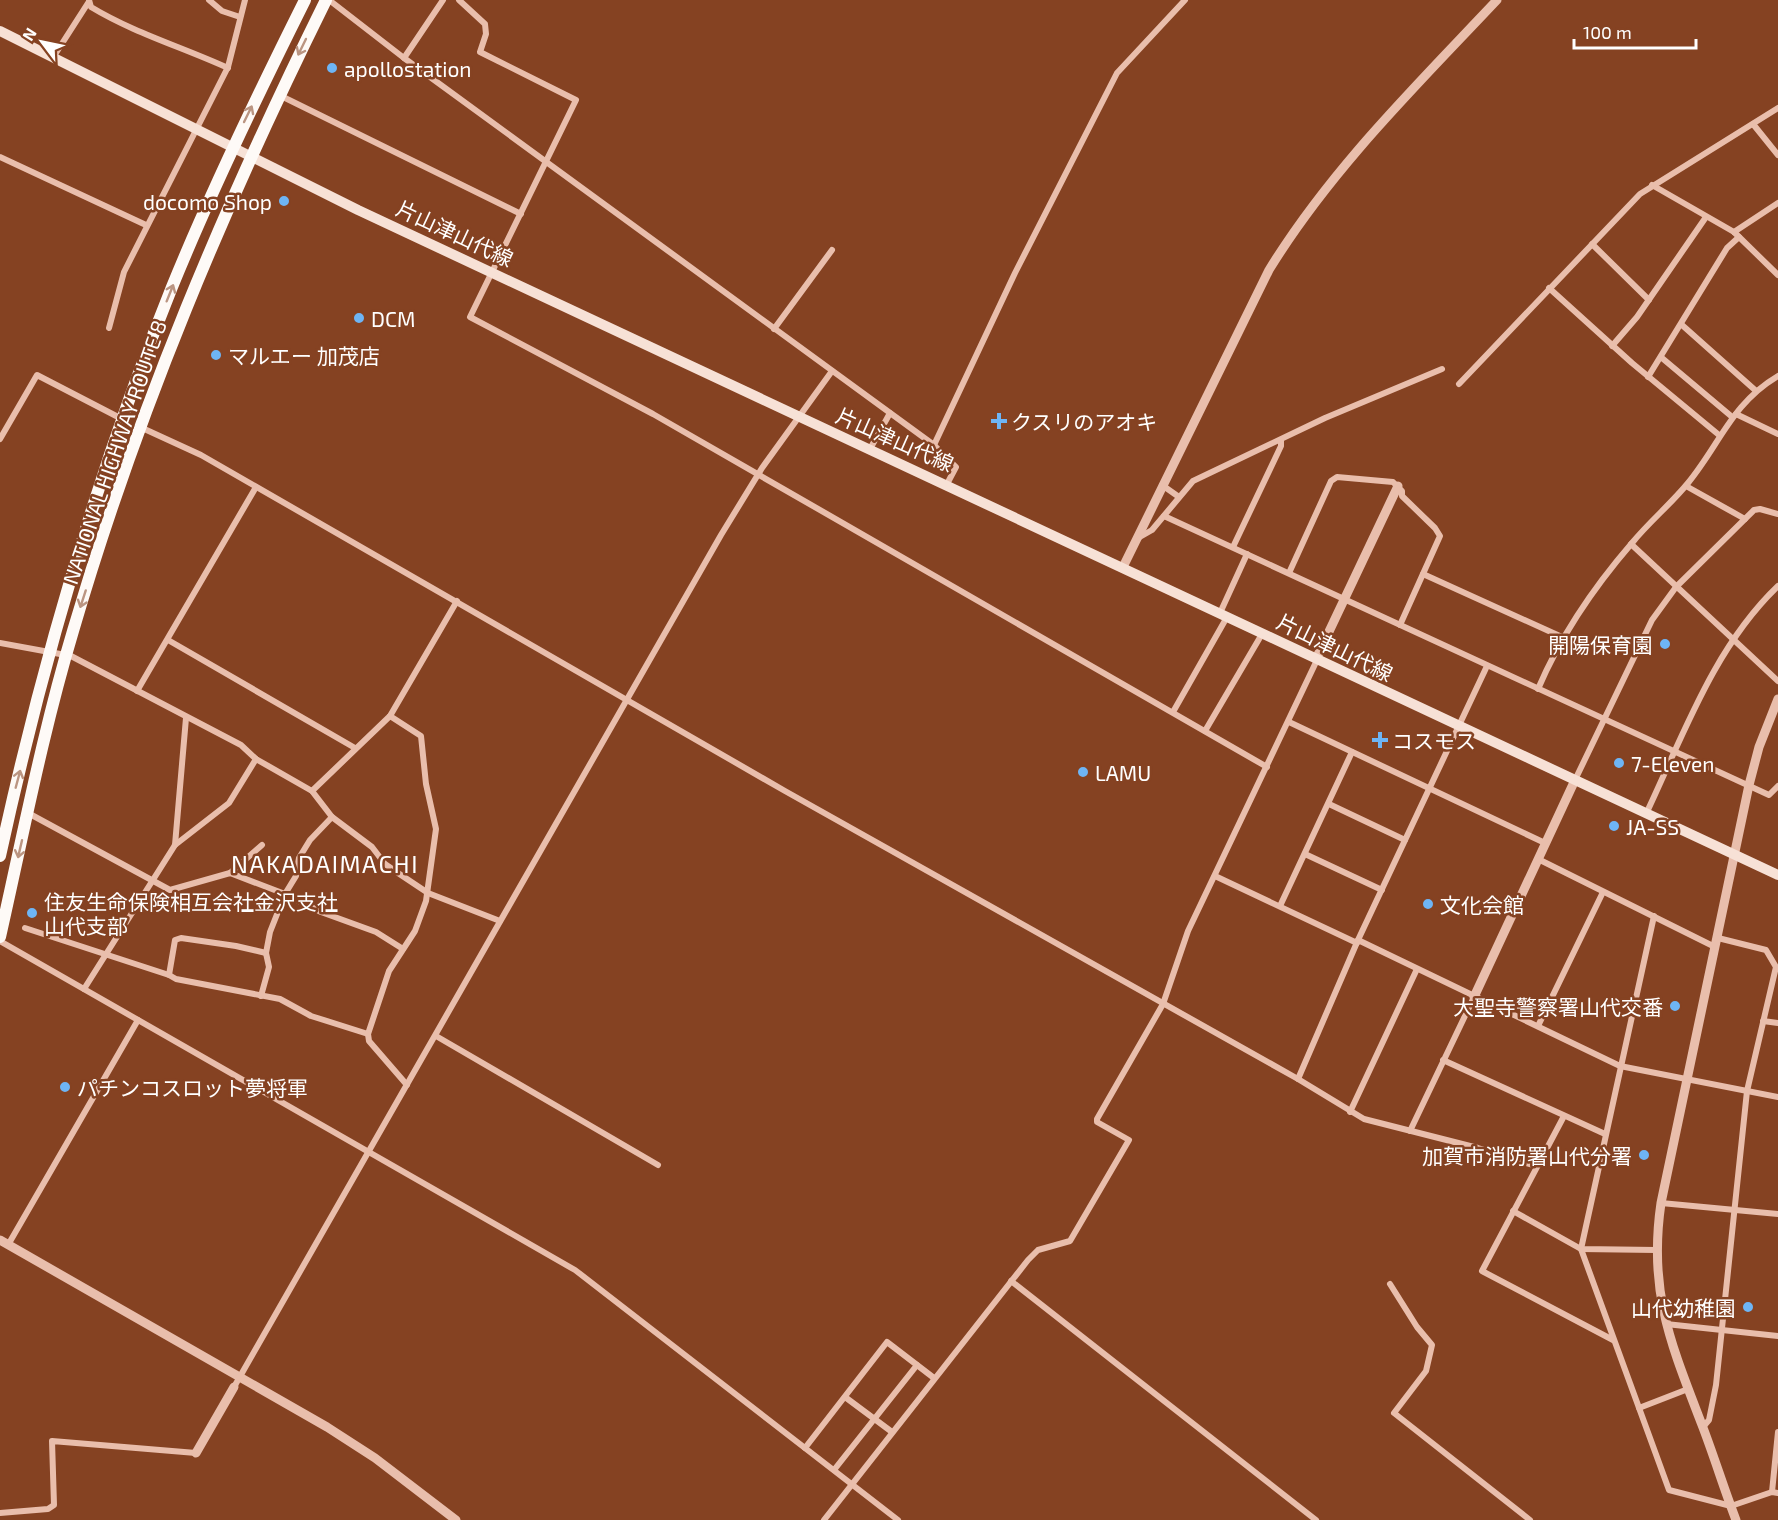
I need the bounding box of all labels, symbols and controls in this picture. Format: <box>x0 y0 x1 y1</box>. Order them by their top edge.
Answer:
north arrow <box>12 12 72 72</box>
scale bar <box>1574 12 1696 50</box>
text: 100 m <box>1583 21 1632 43</box>
text: N <box>18 24 40 44</box>
one-way arrow <box>296 38 307 56</box>
place label: apollostation <box>344 56 472 81</box>
marker: apollostation <box>325 61 339 75</box>
one-way arrow <box>243 105 255 123</box>
place label: docomo Shop <box>143 189 272 214</box>
marker: docomo Shop <box>277 194 291 208</box>
street label: 片山津山代線 <box>393 195 517 271</box>
one-way arrow <box>165 284 176 302</box>
place label: DCM <box>371 306 415 331</box>
marker: DCM <box>352 311 366 325</box>
street label: NATIONAL HIGHWAY ROUTE 8 <box>57 317 171 587</box>
place label: マルエー 加茂店 <box>228 343 380 368</box>
marker: マルエー 加茂店 <box>209 348 223 362</box>
street label: 片山津山代線 <box>832 402 958 476</box>
place label: クスリのアオキ <box>1011 409 1157 434</box>
marker: クスリのアオキ <box>992 414 1006 428</box>
one-way arrow <box>77 589 88 608</box>
street label: 片山津山代線 <box>1273 608 1397 686</box>
place label: 開陽保育園 <box>1548 632 1653 657</box>
marker: 開陽保育園 <box>1658 637 1672 651</box>
place label: コスモス <box>1392 728 1476 753</box>
marker: コスモス <box>1373 733 1387 747</box>
place label: 7-Eleven <box>1631 751 1714 776</box>
marker: 7-Eleven <box>1612 756 1626 770</box>
place label: LAMU <box>1095 760 1151 785</box>
marker: LAMU <box>1076 765 1090 779</box>
one-way arrow <box>13 770 24 789</box>
place label: JA-SS <box>1626 814 1679 839</box>
marker: JA-SS <box>1607 819 1621 833</box>
one-way arrow <box>14 839 25 858</box>
district label: NAKADAIMACHI <box>231 849 419 878</box>
place label: 住友生命保険相互会社金沢支社 山代支部 <box>44 889 338 938</box>
place label: 文化会館 <box>1440 892 1524 917</box>
marker: 文化会館 <box>1421 897 1435 911</box>
marker: 住友生命保険相互会社金沢支社 山代支部 <box>25 906 39 920</box>
place label: 大聖寺警察署山代交番 <box>1453 994 1663 1019</box>
marker: 大聖寺警察署山代交番 <box>1668 999 1682 1013</box>
place label: パチンコスロット夢将軍 <box>77 1075 308 1100</box>
marker: パチンコスロット夢将軍 <box>58 1080 72 1094</box>
place label: 加賀市消防署山代分署 <box>1422 1143 1632 1168</box>
marker: 加賀市消防署山代分署 <box>1637 1148 1651 1162</box>
place label: 山代幼稚園 <box>1631 1295 1736 1320</box>
marker: 山代幼稚園 <box>1741 1300 1755 1314</box>

